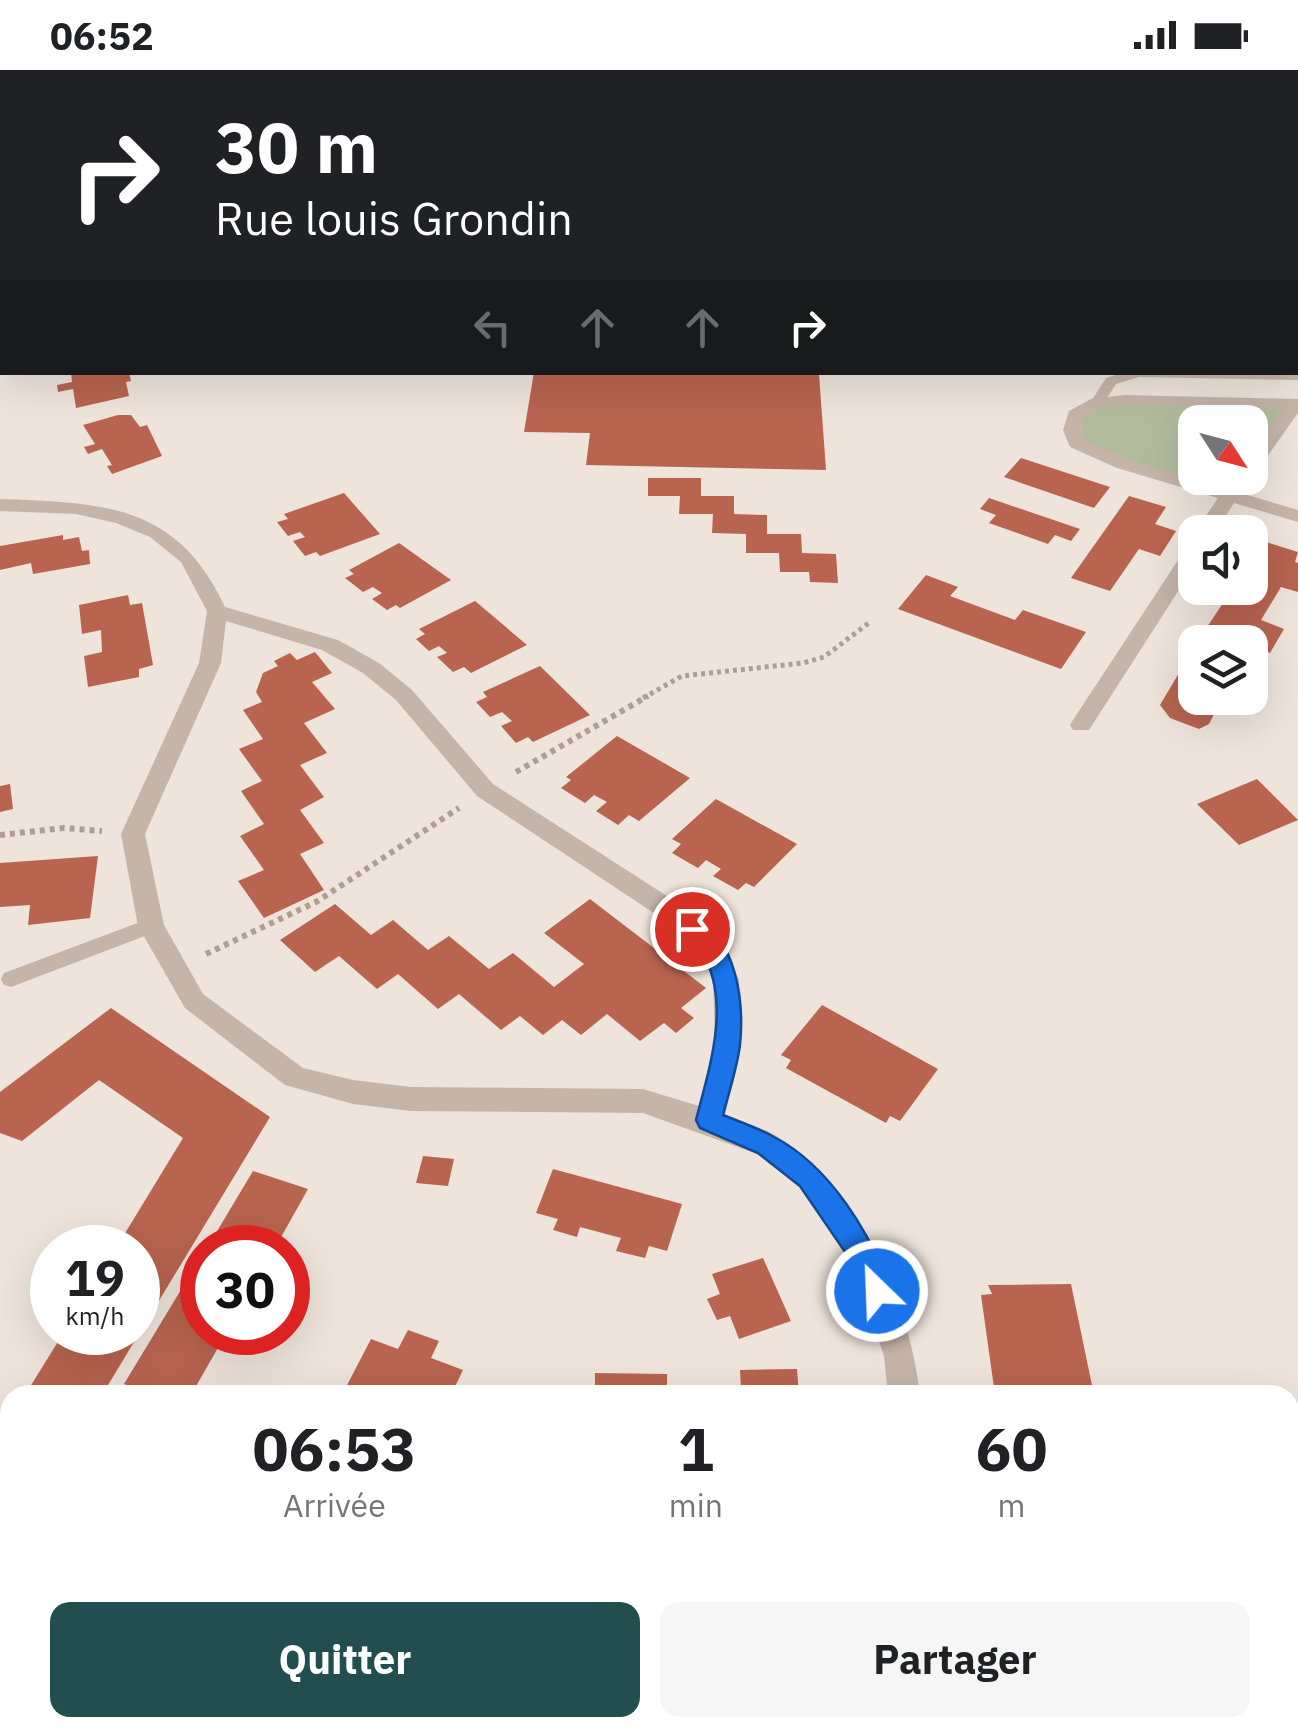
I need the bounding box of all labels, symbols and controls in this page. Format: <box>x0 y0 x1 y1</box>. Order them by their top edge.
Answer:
text: 06:52 <box>50 11 154 60</box>
text: 30 m <box>215 101 378 192</box>
icon: right <box>50 110 180 240</box>
text: Rue louis Grondin <box>215 189 573 247</box>
icon: left <box>465 300 520 355</box>
icon: ahead <box>570 300 625 355</box>
icon: ahead <box>675 300 730 355</box>
icon: right <box>780 300 835 355</box>
north arrow <box>1178 405 1268 495</box>
map controls <box>1178 405 1268 715</box>
button: sound <box>1178 515 1268 605</box>
button: layers <box>1178 625 1268 715</box>
pin <box>650 887 735 972</box>
icon: arrive <box>665 902 720 957</box>
speed limit sign: 30 <box>180 1225 310 1355</box>
position arrow <box>825 1239 929 1343</box>
text: 19 <box>65 1245 125 1310</box>
text: km/h <box>66 1299 124 1332</box>
text: 06:53 <box>253 1409 416 1488</box>
text: 1 <box>678 1409 714 1488</box>
text: 60 <box>975 1409 1047 1488</box>
text: Arrivée <box>283 1484 386 1526</box>
text: min <box>669 1484 723 1526</box>
text: m <box>998 1484 1025 1526</box>
button: Quitter <box>50 1602 640 1717</box>
button: Partager <box>660 1602 1250 1717</box>

